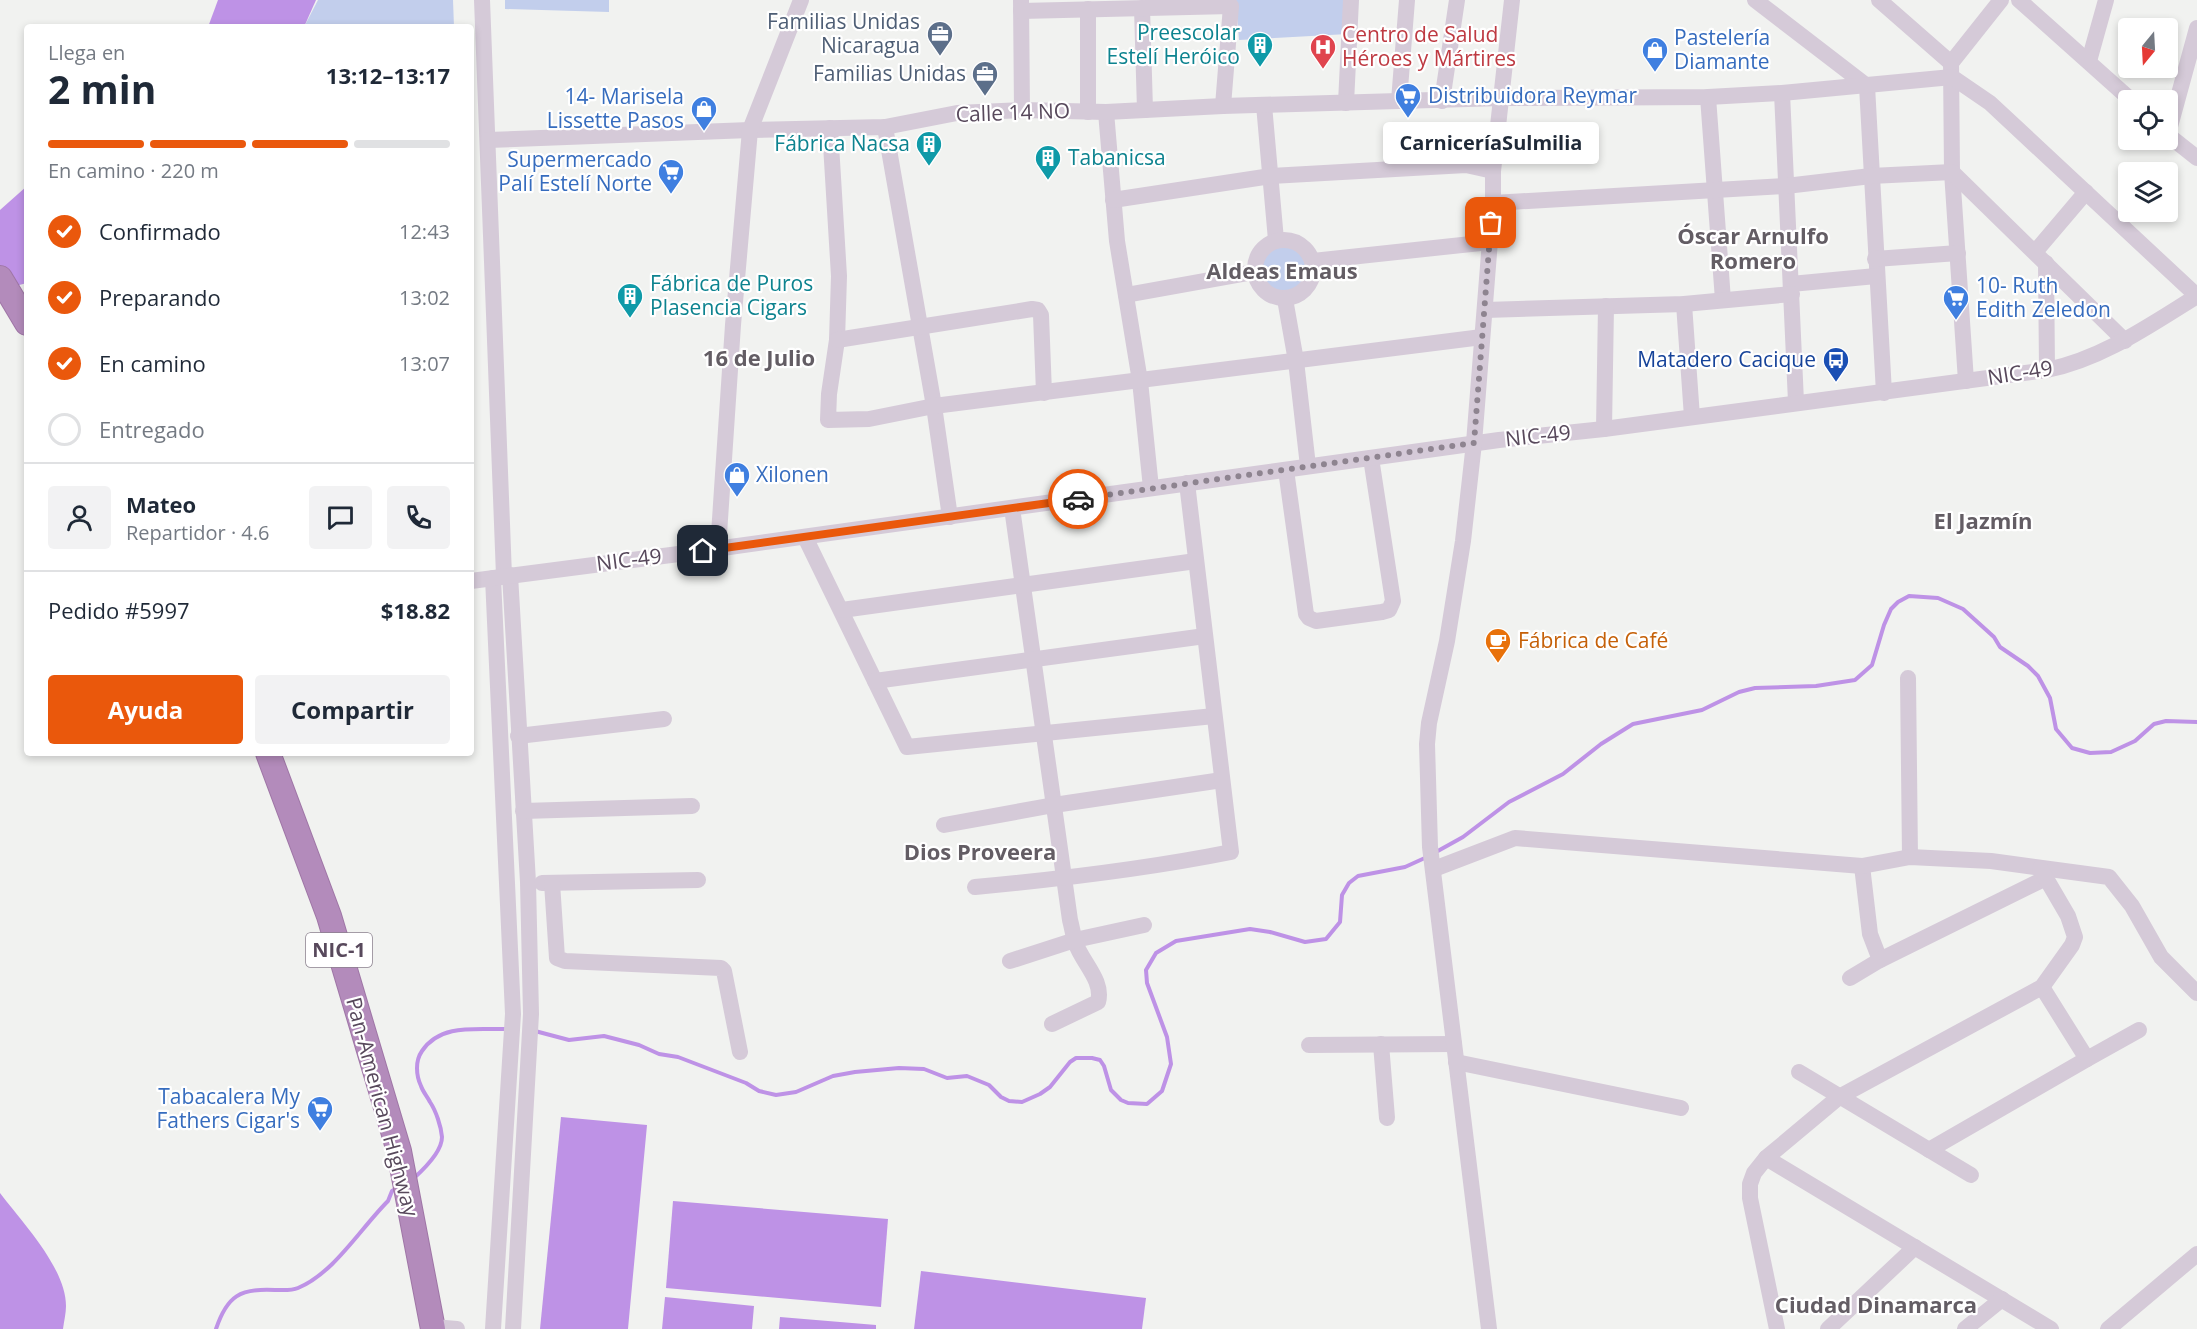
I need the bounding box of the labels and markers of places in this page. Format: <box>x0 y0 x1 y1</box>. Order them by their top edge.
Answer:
place label: Familias Unidas Nicaragua <box>767 7 920 59</box>
place label: Preescolar Estelí Heróico <box>1107 18 1240 70</box>
office icon: Familias Unidas Nicaragua <box>925 19 955 57</box>
place label: Centro de Salud Héroes y Mártires <box>1342 20 1516 72</box>
place label: Pastelería Diamante <box>1674 23 1770 75</box>
building icon: Preescolar Estelí Heróico <box>1245 30 1275 68</box>
hospital icon: Centro de Salud Héroes y Mártires <box>1308 32 1338 70</box>
shop icon: Pastelería Diamante <box>1640 35 1670 73</box>
place label: Familias Unidas <box>813 59 966 87</box>
office icon: Familias Unidas <box>970 59 1000 97</box>
supermarket icon: Distribuidora Reymar <box>1393 81 1423 119</box>
place label: Distribuidora Reymar <box>1428 81 1638 109</box>
place label: 14- Marisela Lissette Pasos <box>547 82 684 134</box>
shop icon: 14- Marisela Lissette Pasos <box>689 94 719 132</box>
callout: CarniceríaSulmilia <box>1383 121 1599 163</box>
place label: Fábrica Nacsa <box>774 129 910 157</box>
building icon: Fábrica Nacsa <box>914 129 944 167</box>
building icon: Tabanicsa <box>1033 143 1063 181</box>
place label: Tabanicsa <box>1068 143 1166 171</box>
place label: Supermercado Palí Estelí Norte <box>498 145 652 197</box>
supermarket icon: Supermercado Palí Estelí Norte <box>656 157 686 195</box>
pin <box>1465 197 1516 248</box>
place label: Fábrica de Puros Plasencia Cigars <box>650 269 813 321</box>
place label: 10- Ruth Edith Zeledon <box>1976 271 2111 323</box>
building icon: Fábrica de Puros Plasencia Cigars <box>615 281 645 319</box>
supermarket icon: 10- Ruth Edith Zeledon <box>1941 283 1971 321</box>
place label: Matadero Cacique <box>1637 345 1816 373</box>
bus stop icon: Matadero Cacique <box>1821 345 1851 383</box>
shop icon: Xilonen <box>722 460 752 498</box>
place label: Xilonen <box>756 460 829 488</box>
pin <box>677 525 728 576</box>
cafe icon: Fábrica de Café <box>1483 626 1513 664</box>
place label: Fábrica de Café <box>1518 626 1668 654</box>
place label: Tabacalera My Fathers Cigar's <box>156 1082 300 1134</box>
supermarket icon: Tabacalera My Fathers Cigar's <box>305 1094 335 1132</box>

